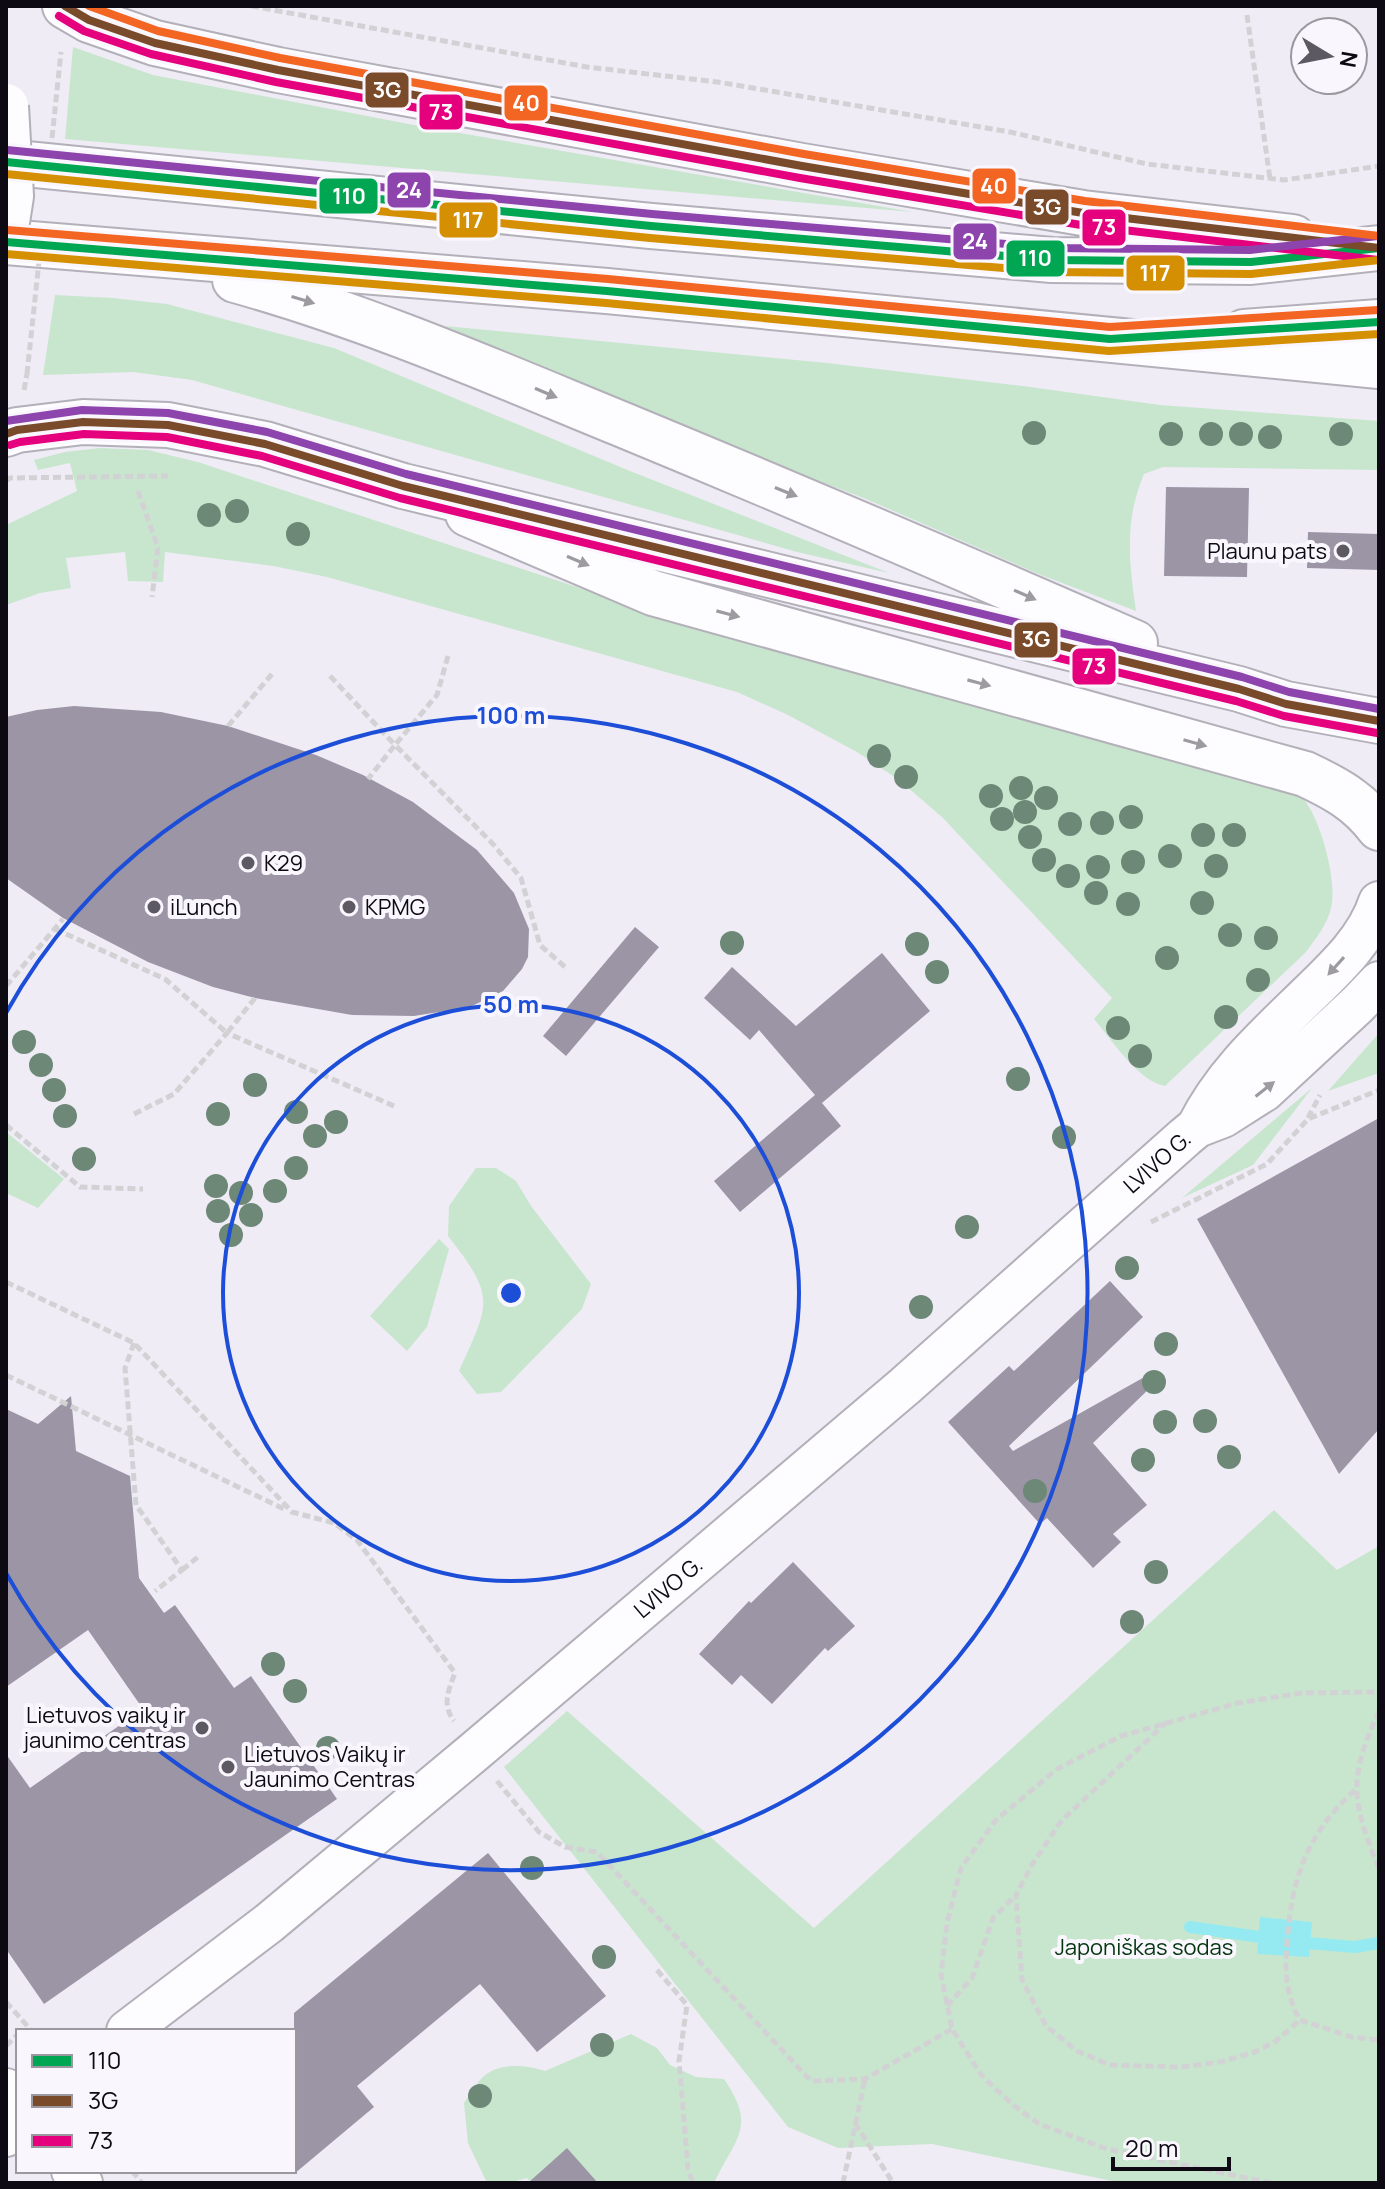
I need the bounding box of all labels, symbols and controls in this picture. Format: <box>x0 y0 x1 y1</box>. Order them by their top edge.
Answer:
north arrow <box>1289 16 1369 96</box>
text: N <box>1333 49 1365 70</box>
line badge: 3G <box>364 71 410 109</box>
text: 3G <box>373 75 401 105</box>
line badge: 40 <box>503 84 549 122</box>
text: 40 <box>512 88 540 118</box>
line badge: 73 <box>418 93 464 131</box>
text: 73 <box>429 97 453 127</box>
line badge: 40 <box>971 167 1017 205</box>
line badge: 24 <box>386 171 432 209</box>
text: 40 <box>980 171 1008 201</box>
text: 24 <box>396 175 422 205</box>
line badge: 110 <box>318 177 379 215</box>
text: 110 <box>332 181 366 211</box>
line badge: 3G <box>1024 188 1070 226</box>
text: 3G <box>1033 192 1061 222</box>
line badge: 117 <box>438 201 499 239</box>
text: 117 <box>452 205 484 235</box>
line badge: 73 <box>1081 208 1127 247</box>
text: 73 <box>1092 212 1116 242</box>
line badge: 24 <box>952 222 998 261</box>
text: 24 <box>962 226 988 256</box>
line badge: 110 <box>1005 239 1066 278</box>
text: 110 <box>1018 243 1052 273</box>
line badge: 117 <box>1125 254 1186 292</box>
text: 117 <box>1139 258 1171 288</box>
one-way arrow <box>292 294 316 307</box>
one-way arrow <box>534 387 558 400</box>
one-way arrow <box>774 486 798 499</box>
place label: Plaunu pats <box>1207 536 1327 566</box>
marker: Plaunu pats <box>1334 542 1352 560</box>
one-way arrow <box>566 555 590 568</box>
one-way arrow <box>1014 588 1037 601</box>
one-way arrow <box>717 608 741 621</box>
line badge: 3G <box>1013 621 1059 659</box>
text: 3G <box>1022 624 1050 654</box>
line badge: 73 <box>1071 647 1117 686</box>
text: 73 <box>1082 651 1106 681</box>
one-way arrow <box>966 678 991 690</box>
text: 100 m <box>477 698 545 731</box>
one-way arrow <box>1184 737 1208 750</box>
place label: K29 <box>264 848 303 878</box>
marker: K29 <box>239 854 257 872</box>
place label: iLunch <box>170 892 238 922</box>
place label: KPMG <box>365 892 425 922</box>
marker: iLunch <box>145 898 163 916</box>
marker: KPMG <box>340 898 358 916</box>
one-way arrow <box>1328 957 1346 976</box>
text: 50 m <box>483 987 539 1020</box>
one-way arrow <box>1255 1081 1275 1097</box>
street label: LVIVO G. <box>1117 1124 1197 1200</box>
centre of rings <box>497 1279 525 1307</box>
street label: LVIVO G. <box>627 1550 709 1625</box>
place label: Lietuvos vaikų ir jaunimo centras <box>22 1700 186 1755</box>
marker: Lietuvos vaikų ir jaunimo centras <box>193 1719 211 1737</box>
place label: Lietuvos Vaikų ir Jaunimo Centras <box>244 1739 415 1794</box>
marker: Lietuvos Vaikų ir Jaunimo Centras <box>219 1758 237 1776</box>
park label: Japoniškas sodas <box>1055 1932 1233 1962</box>
legend <box>16 2029 296 2173</box>
text: 110 <box>88 2043 121 2076</box>
text: 3G <box>88 2083 118 2116</box>
scale bar <box>1113 2121 1229 2171</box>
text: 73 <box>88 2123 113 2156</box>
text: 20 m <box>1125 2131 1178 2164</box>

